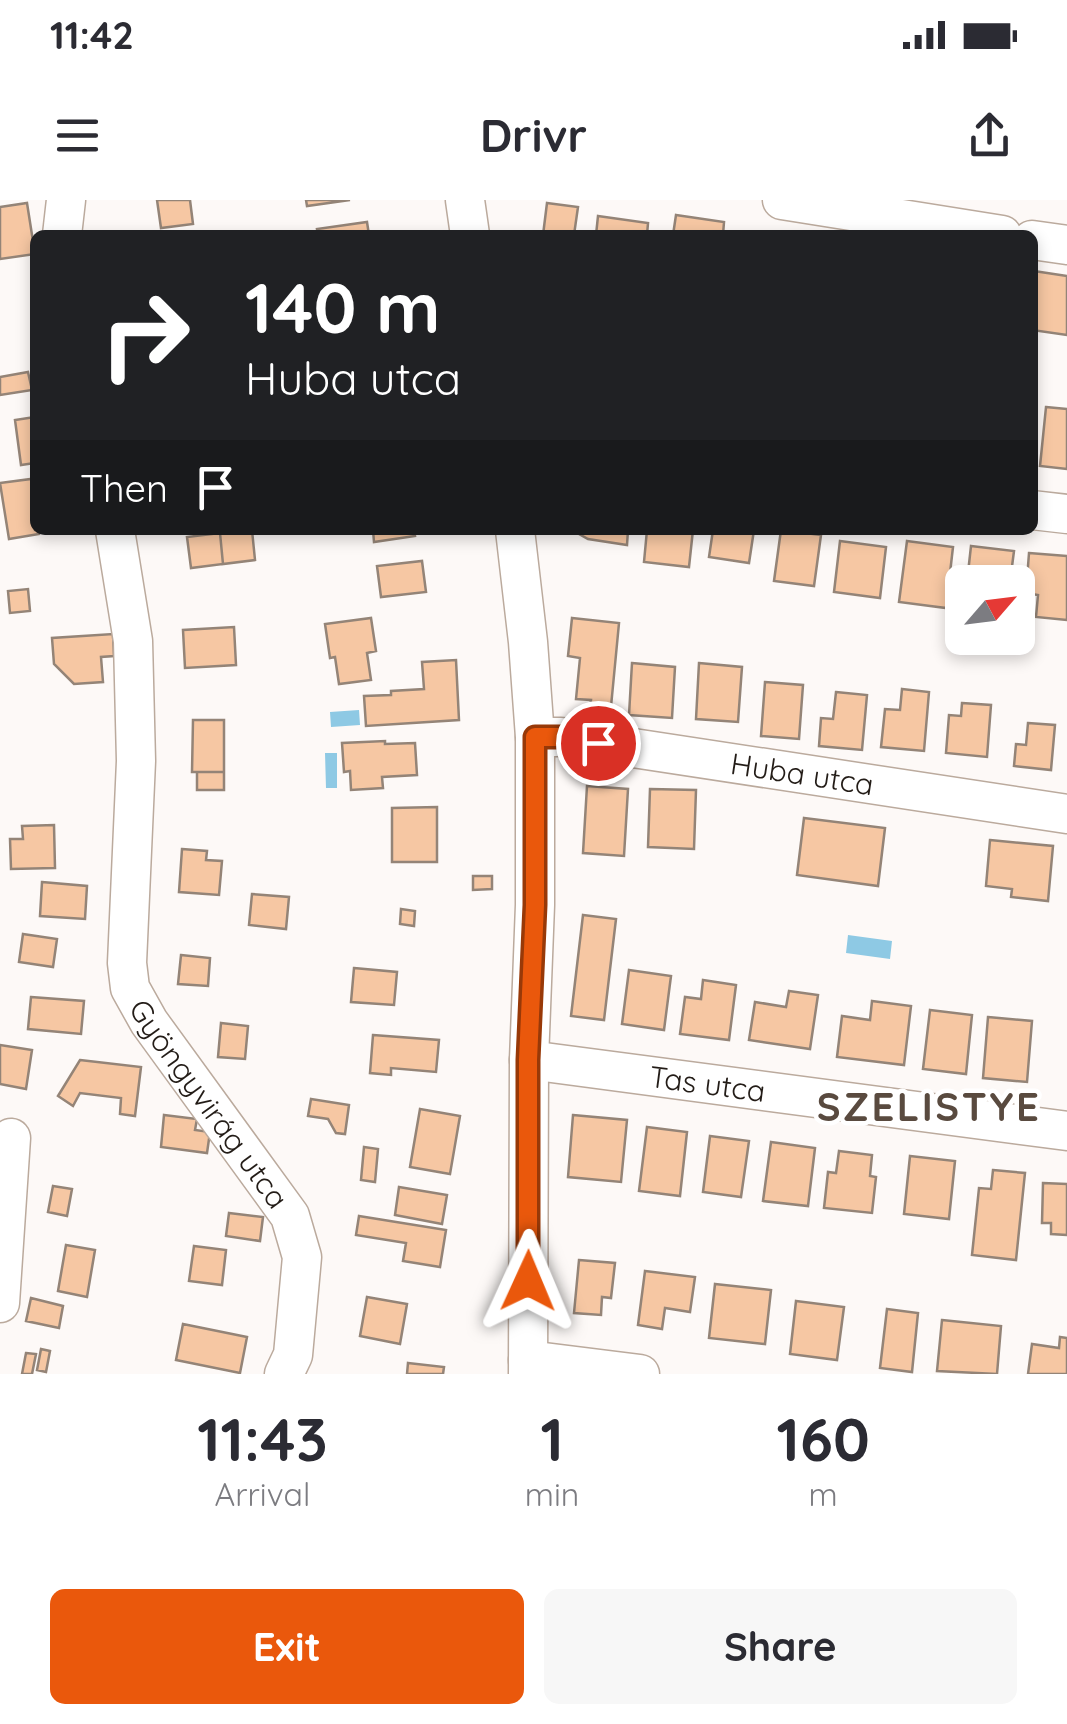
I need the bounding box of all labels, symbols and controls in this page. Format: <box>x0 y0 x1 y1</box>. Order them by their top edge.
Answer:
text: 11:42 <box>50 11 134 59</box>
text: Drivr <box>480 107 587 163</box>
icon: menu <box>50 108 105 163</box>
icon: share <box>962 108 1017 163</box>
text: 140 m <box>245 263 441 351</box>
icon: right <box>80 270 210 400</box>
text: Huba utca <box>245 350 461 406</box>
icon: arrive <box>188 460 243 515</box>
text: Then <box>80 464 168 512</box>
north arrow <box>945 565 1035 655</box>
map controls <box>945 565 1035 655</box>
pin <box>556 701 641 786</box>
icon: arrive <box>571 716 626 771</box>
street label: Huba utca <box>728 744 876 803</box>
street label: Gyöngyvirág utca <box>121 993 297 1216</box>
street label: Tas utca <box>647 1057 768 1110</box>
district label: SZELISTYE <box>817 1081 1041 1131</box>
position arrow <box>476 1229 580 1333</box>
text: 11:43 <box>197 1401 328 1476</box>
text: 1 <box>540 1401 564 1476</box>
text: 160 <box>776 1401 870 1476</box>
text: Arrival <box>215 1474 310 1514</box>
text: min <box>525 1474 579 1514</box>
text: m <box>809 1474 838 1514</box>
button: Exit <box>50 1589 524 1704</box>
button: Share <box>544 1589 1017 1704</box>

